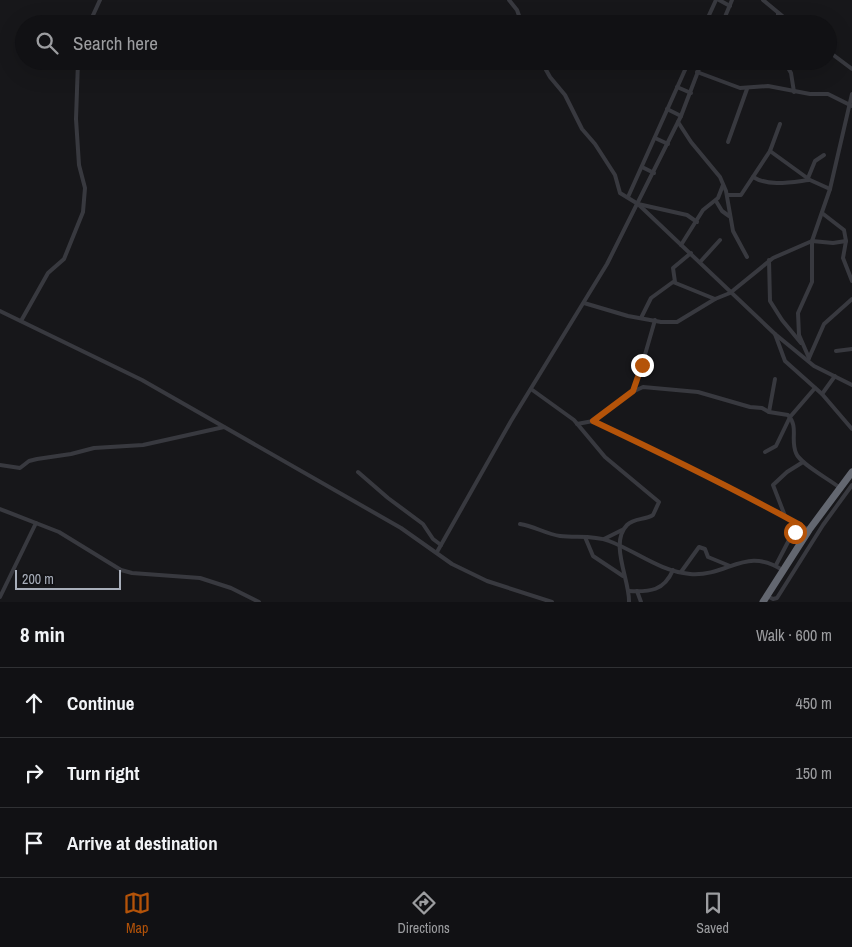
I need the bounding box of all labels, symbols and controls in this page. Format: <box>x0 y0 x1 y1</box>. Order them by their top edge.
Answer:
search box <box>15 15 837 70</box>
icon: search <box>33 29 61 57</box>
text: Search here <box>73 30 158 56</box>
route end <box>631 354 654 377</box>
route start <box>784 521 807 544</box>
scale bar <box>15 567 121 590</box>
text: 200 m <box>22 570 54 588</box>
text: 8 min <box>20 620 65 649</box>
text: Walk · 600 m <box>756 624 832 646</box>
icon: ahead <box>20 689 48 717</box>
text: Continue <box>67 690 135 716</box>
text: 450 m <box>796 692 832 714</box>
icon: right <box>20 759 48 787</box>
text: Turn right <box>67 760 139 786</box>
text: 150 m <box>796 762 832 784</box>
icon: arrive <box>20 829 48 857</box>
text: Arrive at destination <box>67 830 218 856</box>
tab: Map <box>123 889 151 937</box>
tab: Directions <box>398 889 450 937</box>
tab: Saved <box>696 889 729 937</box>

